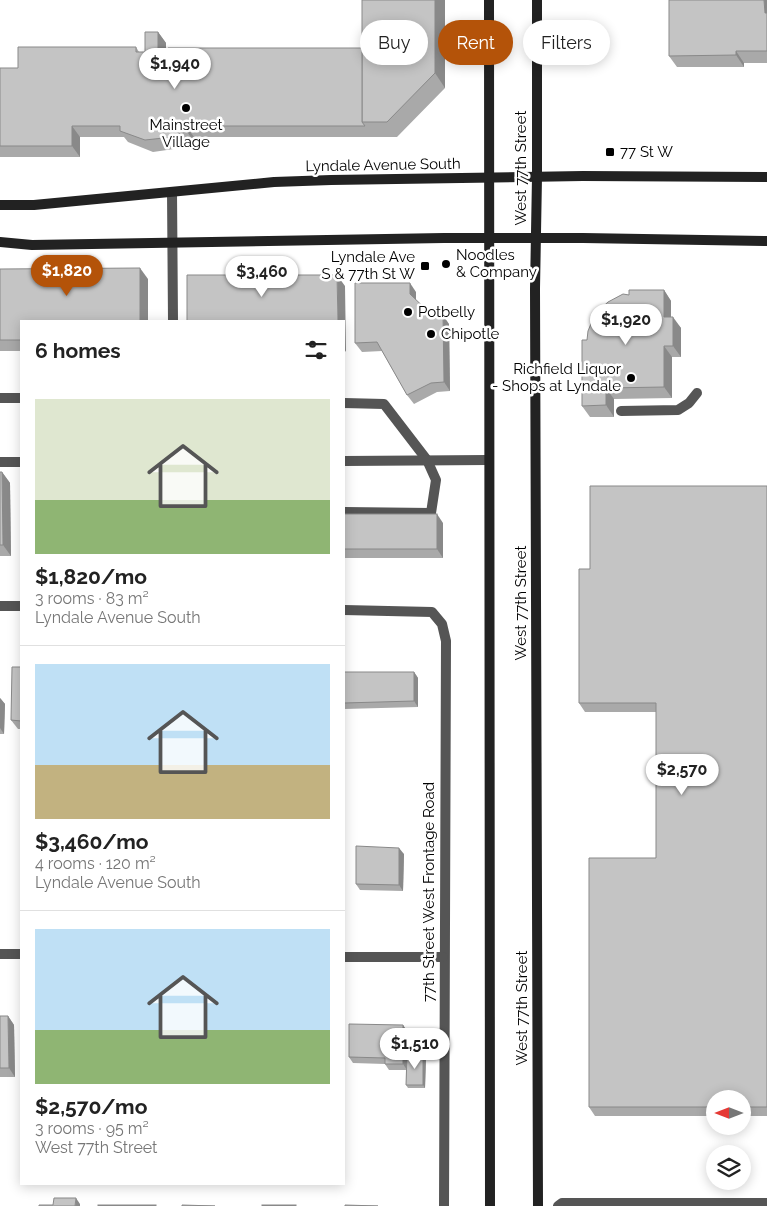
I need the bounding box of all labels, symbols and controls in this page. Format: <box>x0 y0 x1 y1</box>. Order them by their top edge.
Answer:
chip: Buy <box>360 20 428 65</box>
chip: Rent <box>438 20 513 65</box>
chip: Filters <box>523 20 610 65</box>
pin: $1,940 <box>134 48 216 90</box>
text: $1,940 <box>150 54 200 73</box>
marker: Mainstreet Village <box>180 102 192 114</box>
street label: West 77th Street <box>512 111 530 225</box>
place label: Mainstreet Village <box>149 116 223 151</box>
place label: 77 St W <box>620 143 673 161</box>
marker: 77 St W <box>604 146 616 158</box>
street label: Lyndale Avenue South <box>305 155 461 175</box>
place label: Noodles & Company <box>456 246 537 281</box>
place label: Lyndale Ave S & 77th St W <box>322 248 415 283</box>
pin: $1,820 <box>26 254 108 297</box>
pin: $3,460 <box>221 256 303 298</box>
marker: Noodles & Company <box>440 258 452 270</box>
marker: Lyndale Ave S & 77th St W <box>419 260 431 272</box>
text: $1,820 <box>42 261 92 280</box>
text: $3,460 <box>236 262 288 281</box>
place label: Potbelly <box>418 303 475 321</box>
pin: $1,920 <box>585 304 667 346</box>
marker: Potbelly <box>402 306 414 318</box>
text: $1,920 <box>601 310 651 329</box>
place label: Chipotle <box>441 325 499 343</box>
marker: Chipotle <box>425 328 437 340</box>
icon: filters <box>302 336 330 364</box>
text: 6 homes <box>35 338 121 363</box>
place label: Richfield Liquor - Shops at Lyndale <box>492 360 622 395</box>
marker: Richfield Liquor - Shops at Lyndale <box>625 372 637 384</box>
icon: home <box>138 431 228 521</box>
street label: West 77th Street <box>512 546 530 660</box>
text: $1,820/mo <box>35 564 147 589</box>
text: 3 rooms · 83 m² <box>35 589 149 608</box>
text: Lyndale Avenue South <box>35 608 201 627</box>
icon: home <box>138 697 228 787</box>
pin: $2,570 <box>641 754 723 796</box>
text: $2,570 <box>657 760 707 779</box>
street label: 77th Street West Frontage Road <box>420 782 438 1002</box>
text: $3,460/mo <box>35 829 148 854</box>
text: 4 rooms · 120 m² <box>35 854 156 873</box>
text: Lyndale Avenue South <box>35 873 201 892</box>
street label: West 77th Street <box>513 951 531 1065</box>
icon: home <box>138 962 228 1052</box>
pin: $1,510 <box>374 1028 456 1070</box>
text: $1,510 <box>391 1034 439 1053</box>
north arrow <box>706 1090 751 1135</box>
map controls <box>706 1090 751 1190</box>
text: $2,570/mo <box>35 1094 147 1119</box>
text: 3 rooms · 95 m² <box>35 1119 149 1138</box>
text: West 77th Street <box>35 1138 157 1157</box>
button: layers <box>706 1145 751 1190</box>

